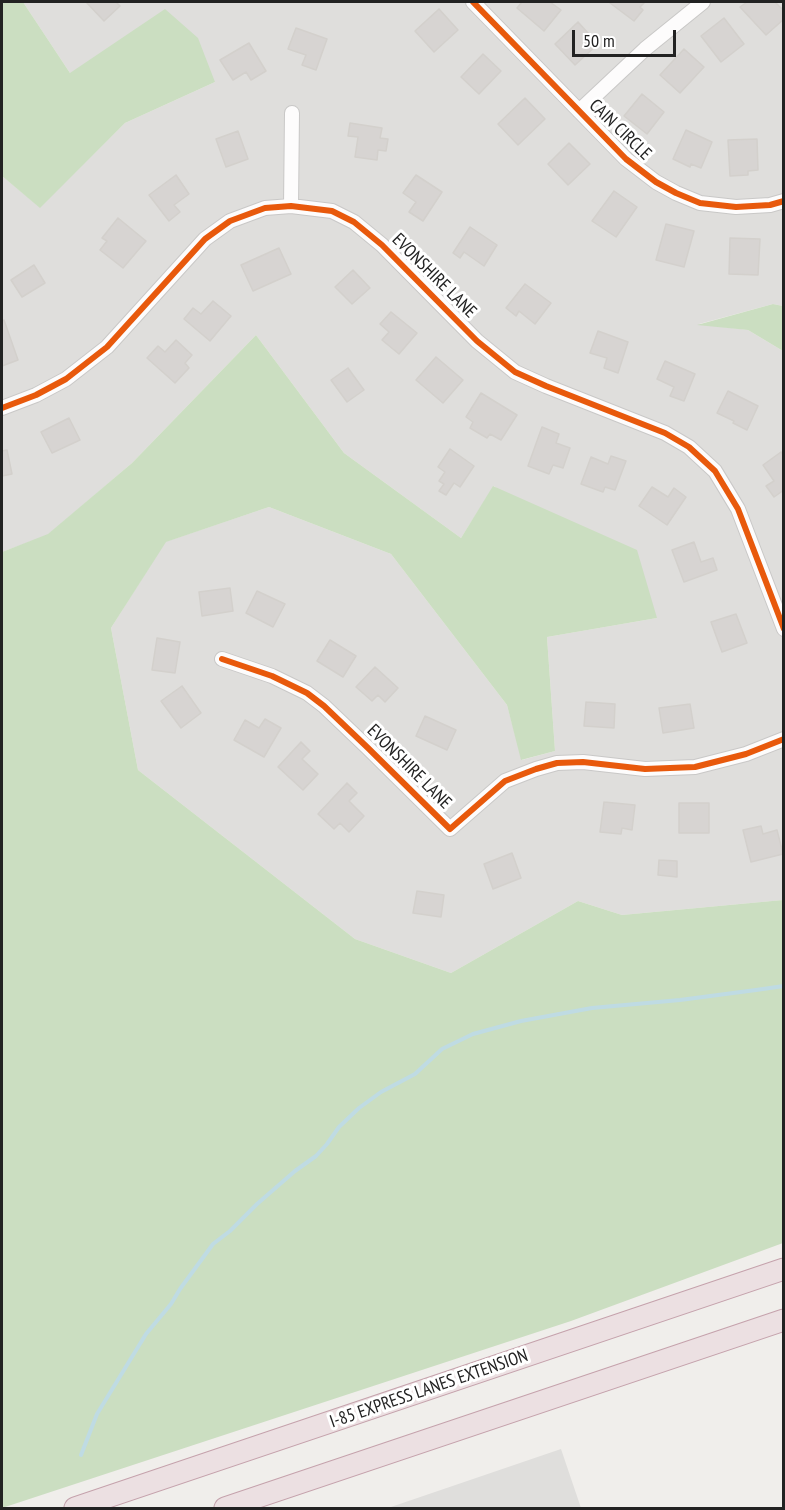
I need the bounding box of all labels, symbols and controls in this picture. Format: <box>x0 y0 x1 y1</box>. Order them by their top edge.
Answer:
scale bar <box>575 18 678 56</box>
text: 50 m <box>583 29 615 52</box>
street label: CAIN CIRCLE <box>584 95 656 165</box>
street label: EVONSHIRE LANE <box>387 229 481 323</box>
street label: EVONSHIRE LANE <box>362 720 456 814</box>
street label: I-85 EXPRESS LANES EXTENSION <box>327 1345 531 1433</box>

